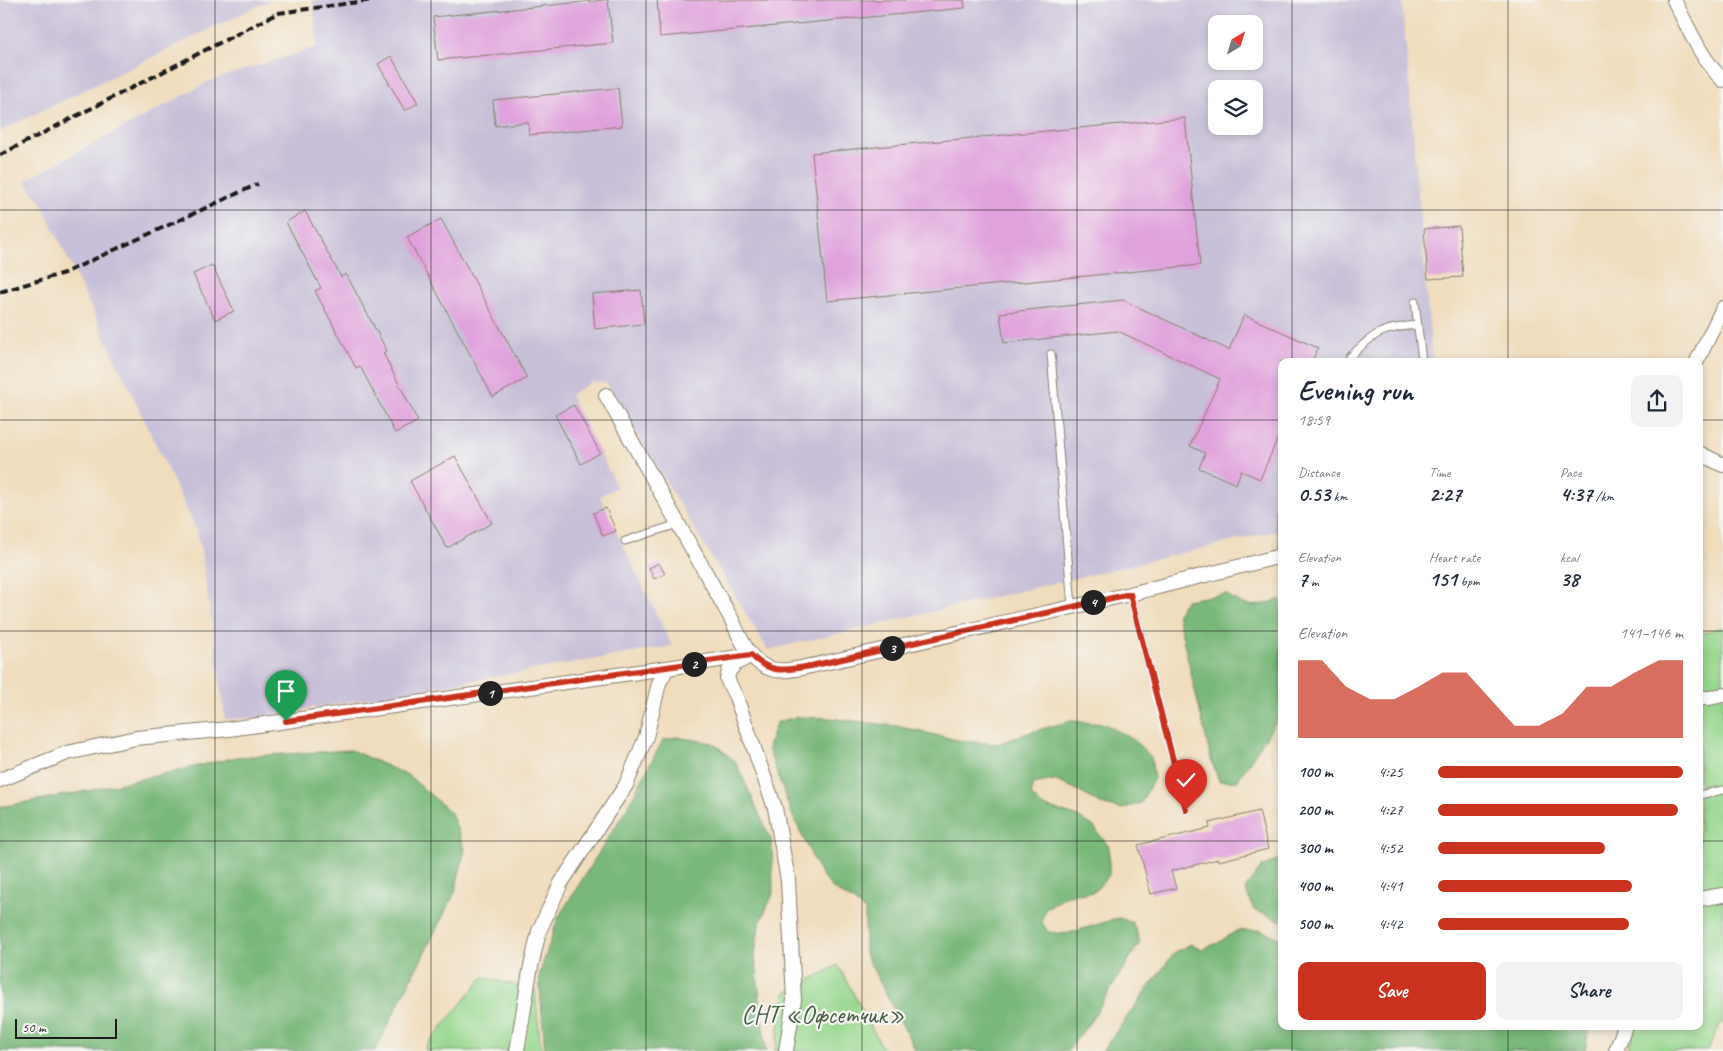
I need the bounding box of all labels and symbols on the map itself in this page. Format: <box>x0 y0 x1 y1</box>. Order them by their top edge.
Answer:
north arrow <box>1208 15 1262 70</box>
pin: 4 <box>1080 590 1106 614</box>
pin: 3 <box>880 636 904 660</box>
pin: 2 <box>682 652 706 676</box>
pin <box>265 670 307 721</box>
pin: 1 <box>478 680 502 706</box>
pin <box>1165 759 1207 810</box>
park label: СНТ «Офсетчик» <box>742 999 904 1031</box>
scale bar <box>15 1016 118 1039</box>

